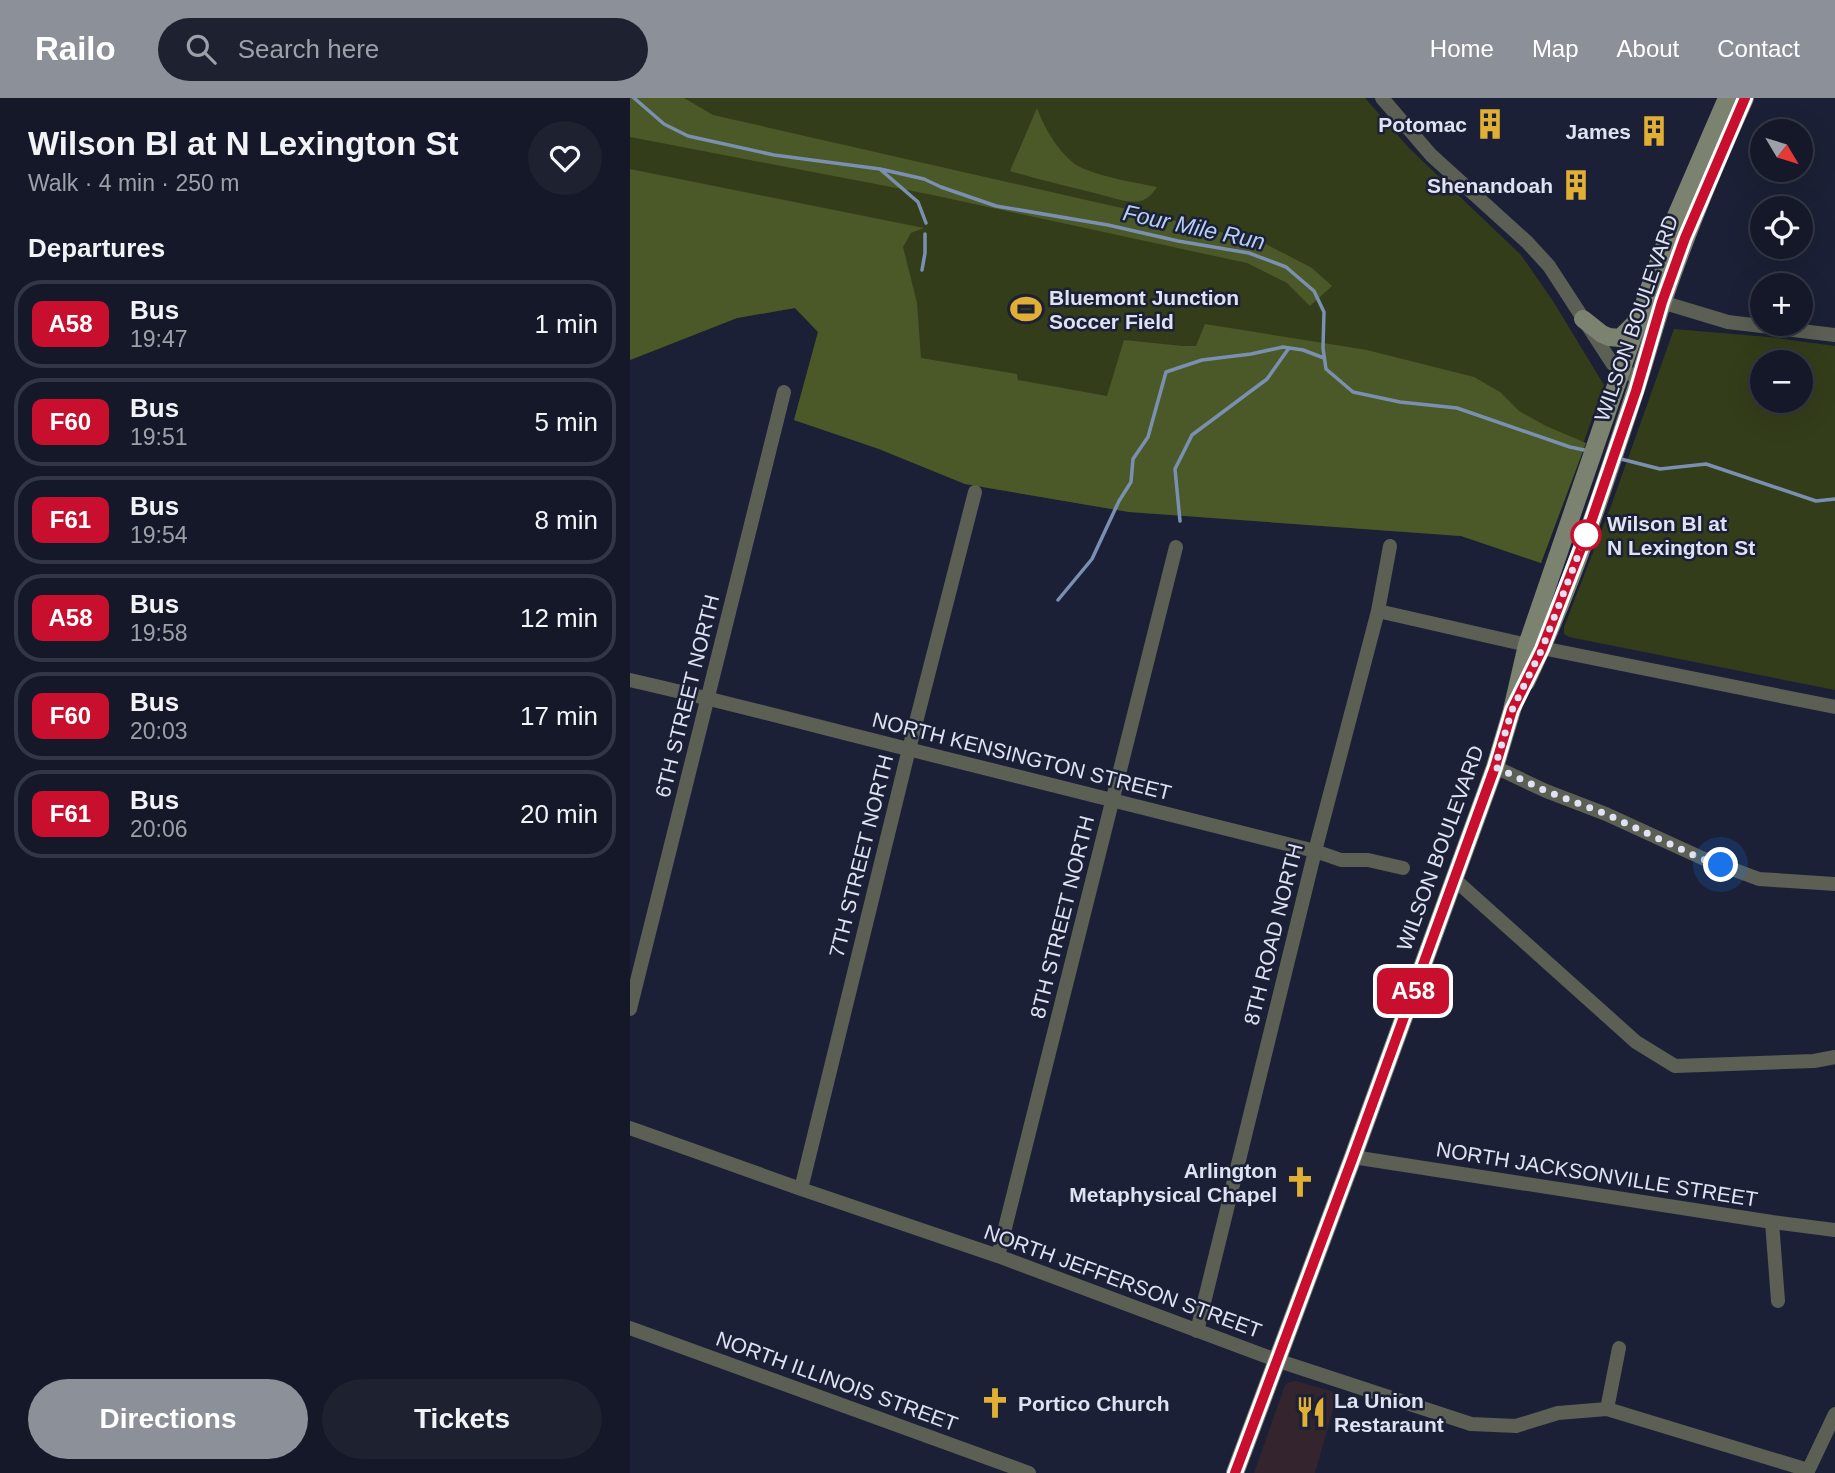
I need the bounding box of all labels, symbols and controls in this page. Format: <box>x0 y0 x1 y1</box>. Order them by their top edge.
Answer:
search box <box>158 18 648 81</box>
text: Railo <box>35 30 116 67</box>
icon: search <box>182 30 220 68</box>
text: Search here <box>238 34 379 64</box>
text: Home <box>1430 35 1494 62</box>
text: Map <box>1532 35 1579 62</box>
text: About <box>1617 35 1679 62</box>
text: Contact <box>1717 35 1800 62</box>
building icon: Potomac <box>1473 107 1507 141</box>
place label: Potomac <box>1378 113 1467 136</box>
building icon: James <box>1637 114 1671 148</box>
north arrow <box>1750 119 1813 182</box>
map controls <box>1750 119 1813 413</box>
place label: James <box>1566 120 1631 143</box>
button: heart <box>528 121 602 195</box>
text: Wilson Bl at N Lexington St <box>28 125 459 162</box>
building icon: Shenandoah <box>1559 168 1593 202</box>
text: Walk · 4 min · 250 m <box>28 170 239 196</box>
place label: Shenandoah <box>1427 174 1553 197</box>
button: locate <box>1750 196 1813 259</box>
water label: Four Mile Run <box>1121 199 1267 255</box>
street label: WILSON BOULEVARD <box>1590 212 1682 424</box>
text: Departures <box>28 233 165 263</box>
button: + <box>1750 273 1813 336</box>
place label: Bluemont Junction Soccer Field <box>1049 286 1239 333</box>
sports icon: Bluemont Junction Soccer Field <box>1009 292 1043 326</box>
text: Bus <box>130 295 179 325</box>
text: 1 min <box>534 309 598 339</box>
text: A58 <box>48 310 93 337</box>
text: 19:47 <box>130 326 188 352</box>
button: − <box>1750 350 1813 413</box>
text: Bus <box>130 393 179 423</box>
text: 5 min <box>534 407 598 437</box>
text: F60 <box>50 408 91 435</box>
text: 19:51 <box>130 424 188 450</box>
text: Bus <box>130 491 179 521</box>
text: 8 min <box>534 505 598 535</box>
text: F61 <box>50 506 91 533</box>
place label: Wilson Bl at N Lexington St <box>1607 512 1755 559</box>
marker: Wilson Bl at N Lexington St <box>1571 520 1601 550</box>
text: 19:54 <box>130 522 188 548</box>
text: Bus <box>130 589 179 619</box>
street label: 6TH STREET NORTH <box>651 592 723 800</box>
text: 12 min <box>520 603 598 633</box>
text: A58 <box>48 604 93 631</box>
text: 19:58 <box>130 620 188 646</box>
text: Bus <box>130 687 179 717</box>
text: 17 min <box>520 701 598 731</box>
text: F60 <box>50 702 91 729</box>
street label: NORTH KENSINGTON STREET <box>870 708 1174 804</box>
text: 20:03 <box>130 718 188 744</box>
street label: WILSON BOULEVARD <box>1392 742 1488 954</box>
street label: 7TH STREET NORTH <box>825 752 897 960</box>
text: Bus <box>130 785 179 815</box>
text: 20 min <box>520 799 598 829</box>
text: F61 <box>50 800 91 827</box>
street label: 8TH STREET NORTH <box>1026 813 1098 1021</box>
text: 20:06 <box>130 816 188 842</box>
street label: 8TH ROAD NORTH <box>1239 841 1307 1027</box>
your location <box>1703 847 1738 882</box>
line badge: A58 <box>1373 968 1453 1014</box>
text: A58 <box>1391 977 1435 1004</box>
street label: NORTH JACKSONVILLE STREET <box>1435 1137 1760 1211</box>
place label: Arlington Metaphysical Chapel <box>1069 1159 1277 1206</box>
church icon: Arlington Metaphysical Chapel <box>1283 1165 1317 1199</box>
street label: NORTH JEFFERSON STREET <box>981 1220 1265 1342</box>
street label: NORTH ILLINOIS STREET <box>713 1327 961 1435</box>
button: Directions <box>28 1379 308 1459</box>
button: Tickets <box>322 1379 602 1459</box>
church icon: Portico Church <box>978 1386 1012 1420</box>
place label: La Union Restaraunt <box>1334 1389 1444 1436</box>
place label: Portico Church <box>1018 1392 1170 1415</box>
restaurant icon: La Union Restaraunt <box>1294 1395 1328 1429</box>

